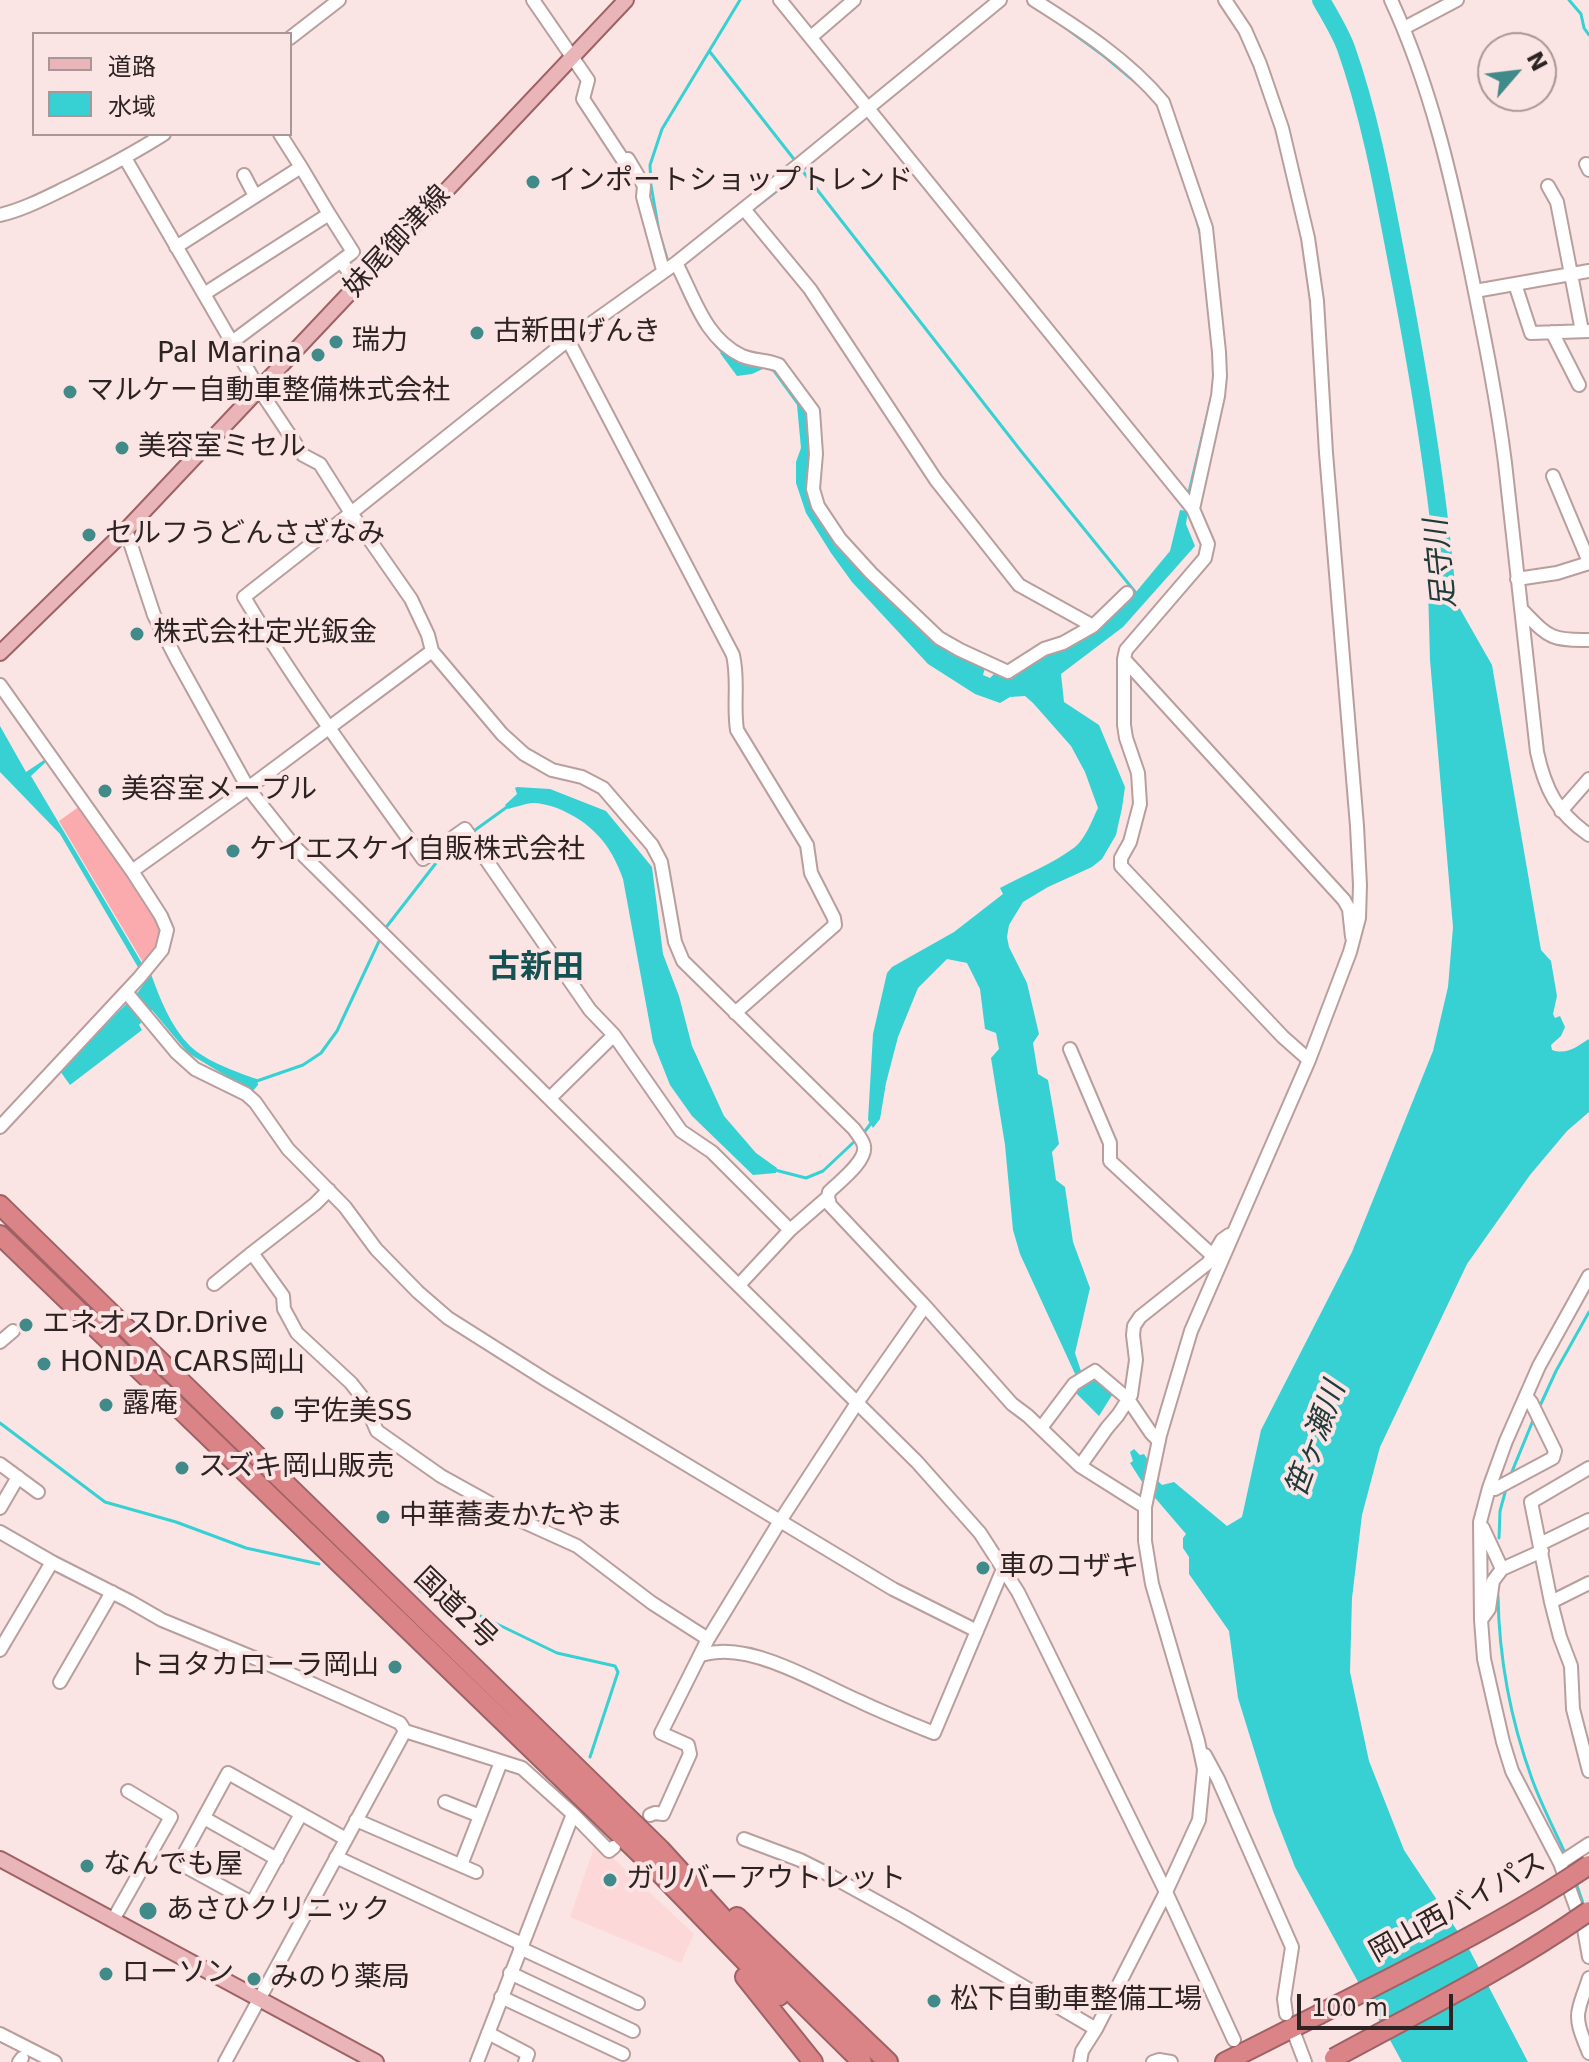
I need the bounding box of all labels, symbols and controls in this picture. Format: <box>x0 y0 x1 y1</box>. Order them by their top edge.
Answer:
legend <box>32 32 292 136</box>
north arrow <box>1477 32 1557 112</box>
text: N <box>1522 47 1552 75</box>
text: 道路 <box>108 53 156 81</box>
text: 水域 <box>108 93 156 121</box>
place label: インポートショップトレンド <box>549 165 913 199</box>
marker: インポートショップトレンド <box>524 173 542 191</box>
street label: 妹尾御津線 <box>338 179 458 305</box>
place label: 古新田げんき <box>493 316 661 350</box>
marker: 古新田げんき <box>468 324 486 342</box>
place label: 瑞力 <box>352 325 408 359</box>
marker: 瑞力 <box>327 333 345 351</box>
place label: Pal Marina <box>157 338 302 372</box>
marker: Pal Marina <box>309 346 327 364</box>
place label: マルケー自動車整備株式会社 <box>86 375 450 409</box>
marker: マルケー自動車整備株式会社 <box>61 383 79 401</box>
place label: 美容室ミセル <box>138 431 306 465</box>
marker: 美容室ミセル <box>113 439 131 457</box>
water label: 足守川 <box>1419 517 1465 611</box>
place label: セルフうどんさざなみ <box>105 518 385 552</box>
marker: セルフうどんさざなみ <box>80 526 98 544</box>
place label: 株式会社定光鈑金 <box>153 617 377 651</box>
marker: 株式会社定光鈑金 <box>128 625 146 643</box>
place label: 美容室メープル <box>121 774 317 808</box>
marker: 美容室メープル <box>96 782 114 800</box>
place label: ケイエスケイ自販株式会社 <box>249 834 585 868</box>
marker: ケイエスケイ自販株式会社 <box>224 842 242 860</box>
district label: 古新田 <box>488 950 584 988</box>
place label: エネオスDr.Drive <box>42 1308 268 1342</box>
marker: エネオスDr.Drive <box>17 1316 35 1334</box>
place label: HONDA CARS岡山 <box>60 1347 305 1381</box>
marker: HONDA CARS岡山 <box>35 1355 53 1373</box>
water label: 笹ヶ瀬川 <box>1280 1377 1354 1503</box>
place label: 露庵 <box>122 1388 178 1422</box>
marker: 露庵 <box>97 1396 115 1414</box>
place label: 宇佐美SS <box>293 1396 413 1430</box>
marker: 宇佐美SS <box>268 1404 286 1422</box>
place label: スズキ岡山販売 <box>198 1451 394 1485</box>
marker: スズキ岡山販売 <box>173 1459 191 1477</box>
place label: 中華蕎麦かたやま <box>399 1500 623 1534</box>
marker: 中華蕎麦かたやま <box>374 1508 392 1526</box>
place label: 車のコザキ <box>999 1551 1139 1585</box>
marker: 車のコザキ <box>974 1559 992 1577</box>
street label: 国道2号 <box>407 1562 503 1656</box>
place label: トヨタカローラ岡山 <box>127 1650 379 1684</box>
marker: トヨタカローラ岡山 <box>386 1658 404 1676</box>
street label: 岡山西バイパス <box>1364 1846 1552 1970</box>
place label: なんでも屋 <box>103 1849 243 1883</box>
marker: なんでも屋 <box>78 1857 96 1875</box>
place label: ガリバーアウトレット <box>626 1863 906 1897</box>
marker: ガリバーアウトレット <box>601 1871 619 1889</box>
place label: あさひクリニック <box>166 1894 390 1928</box>
marker: あさひクリニック <box>137 1900 159 1922</box>
place label: ローソン <box>122 1957 234 1991</box>
place label: みのり薬局 <box>270 1962 410 1996</box>
marker: ローソン <box>97 1965 115 1983</box>
marker: みのり薬局 <box>245 1970 263 1988</box>
scale bar <box>1301 1978 1457 2028</box>
place label: 松下自動車整備工場 <box>950 1984 1202 2018</box>
marker: 松下自動車整備工場 <box>925 1992 943 2010</box>
text: 100 m <box>1311 1994 1388 2022</box>

